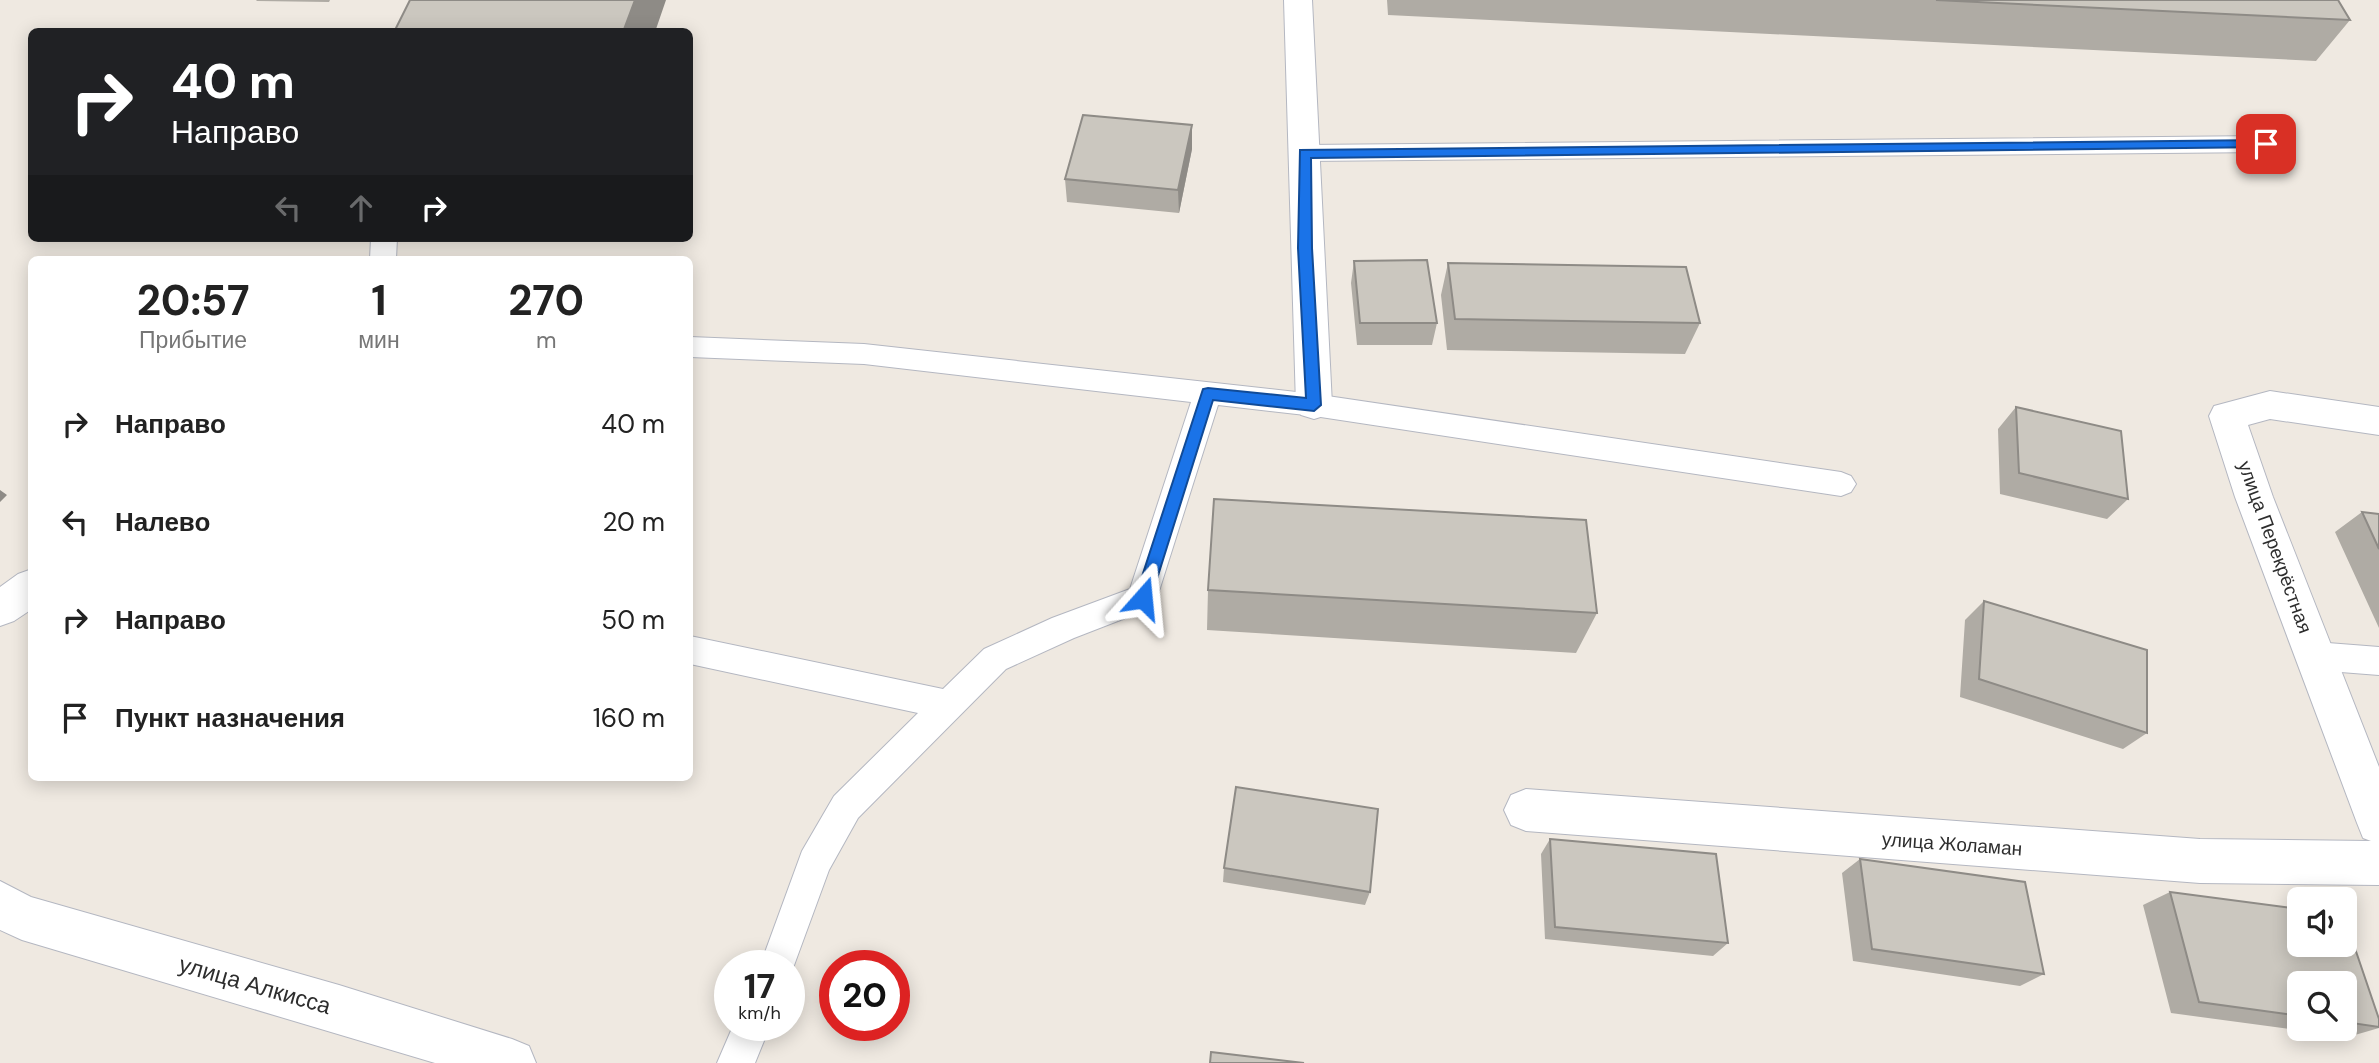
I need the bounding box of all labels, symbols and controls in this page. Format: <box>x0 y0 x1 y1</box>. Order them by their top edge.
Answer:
text: 40 m <box>171 49 295 113</box>
icon: right <box>56 56 147 147</box>
text: Направо <box>171 111 299 153</box>
pin <box>2236 114 2296 174</box>
icon: arrive <box>2247 125 2285 163</box>
icon: left <box>269 189 307 227</box>
icon: ahead <box>342 189 380 227</box>
icon: right <box>415 189 453 227</box>
text: 20:57 <box>137 273 249 328</box>
text: 1 <box>371 273 387 328</box>
text: 270 <box>508 273 584 328</box>
text: Прибытие <box>139 325 247 355</box>
text: мин <box>358 325 400 355</box>
text: m <box>536 325 557 355</box>
icon: right <box>56 405 94 443</box>
text: Направо <box>115 407 226 441</box>
text: 40 m <box>601 407 665 441</box>
street label: улица Перекрёстная <box>2232 457 2318 637</box>
icon: left <box>56 503 94 541</box>
text: Налево <box>115 505 210 539</box>
text: 20 m <box>602 505 665 539</box>
position arrow <box>1106 561 1180 635</box>
icon: right <box>56 601 94 639</box>
text: Направо <box>115 603 226 637</box>
text: 50 m <box>601 603 665 637</box>
icon: arrive <box>56 699 94 737</box>
text: Пункт назначения <box>115 701 345 735</box>
text: 160 m <box>593 701 665 735</box>
street label: улица Жоламан <box>1881 827 2023 861</box>
map controls <box>2287 887 2357 1041</box>
button: sound <box>2287 887 2357 957</box>
street label: улица Алкисса <box>175 949 335 1021</box>
speed limit sign: 20 <box>819 950 910 1041</box>
text: 17 <box>744 963 775 1009</box>
button: search <box>2287 971 2357 1041</box>
text: km/h <box>738 1001 781 1025</box>

